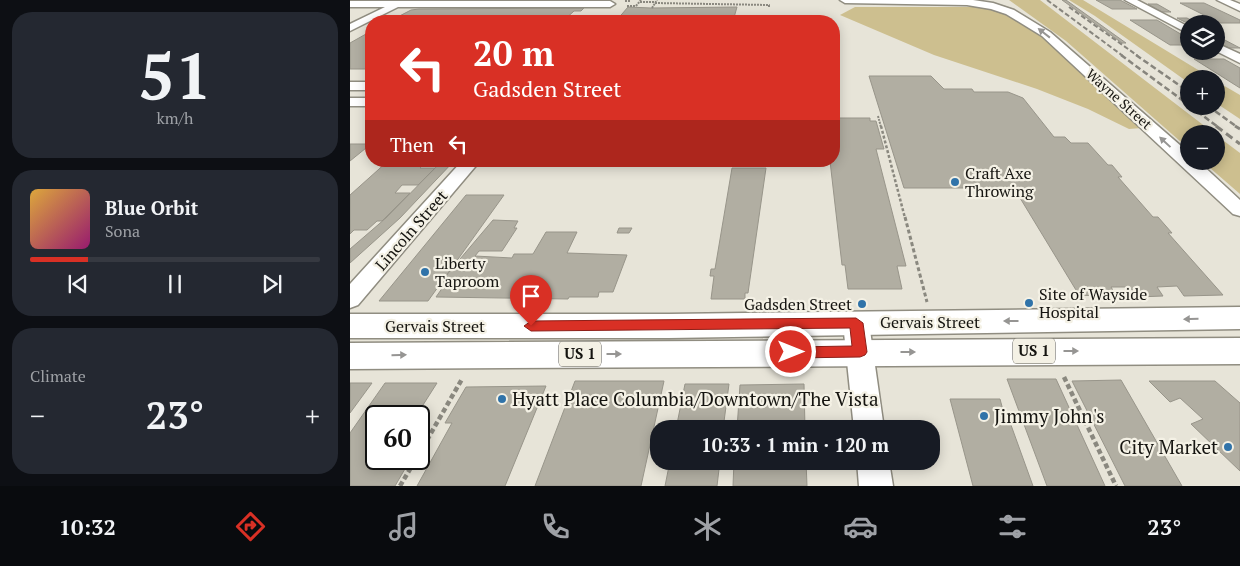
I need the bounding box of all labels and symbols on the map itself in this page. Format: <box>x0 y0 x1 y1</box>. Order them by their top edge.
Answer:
one-way arrow <box>1038 28 1051 39</box>
street label: Wayne Street <box>1082 64 1157 134</box>
one-way arrow <box>1159 136 1171 148</box>
place label: Craft Axe Throwing <box>965 162 1034 202</box>
marker: Craft Axe Throwing <box>949 176 961 188</box>
street label: Lincoln Street <box>370 185 452 275</box>
place label: Liberty Taproom <box>435 252 499 292</box>
marker: Liberty Taproom <box>419 266 431 278</box>
pin <box>510 275 552 326</box>
place label: Site of Wayside Hospital <box>1039 283 1147 323</box>
place label: Gadsden Street <box>744 293 852 315</box>
marker: Site of Wayside Hospital <box>1023 297 1035 309</box>
marker: Gadsden Street <box>856 298 868 310</box>
street label: Gervais Street <box>880 311 980 333</box>
street label: Gervais Street <box>385 315 485 337</box>
one-way arrow <box>1183 315 1199 323</box>
one-way arrow <box>1003 317 1019 325</box>
position arrow <box>764 325 816 377</box>
road number: US 1 <box>1013 338 1055 364</box>
road number: US 1 <box>559 342 601 366</box>
one-way arrow <box>1063 347 1079 355</box>
one-way arrow <box>900 348 916 356</box>
one-way arrow <box>606 349 622 357</box>
one-way arrow <box>391 351 407 359</box>
place label: Hyatt Place Columbia/Downtown/The Vista <box>512 386 879 411</box>
marker: Hyatt Place Columbia/Downtown/The Vista <box>496 393 508 405</box>
place label: Jimmy John's <box>994 403 1105 428</box>
speed limit sign: 60 <box>365 405 430 470</box>
marker: Jimmy John's <box>978 410 990 422</box>
place label: City Market <box>1119 434 1218 459</box>
marker: City Market <box>1222 441 1234 453</box>

